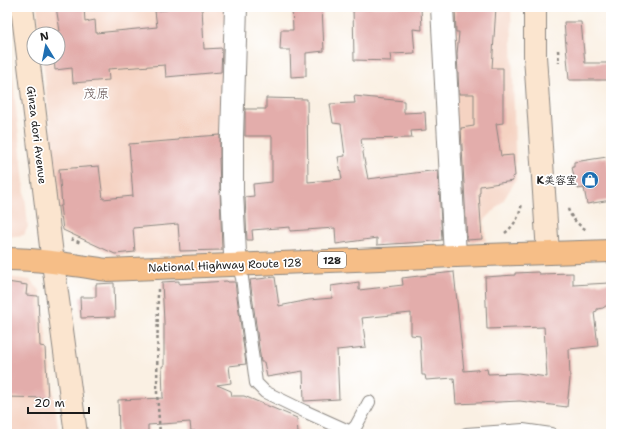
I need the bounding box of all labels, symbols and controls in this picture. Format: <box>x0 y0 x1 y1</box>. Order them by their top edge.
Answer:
north arrow <box>26 26 66 66</box>
text: N <box>39 28 50 45</box>
street label: Ginza dori Avenue <box>23 85 50 185</box>
district label: 茂原 <box>83 85 109 102</box>
shop icon: K美容室 <box>580 170 600 190</box>
place label: K美容室 <box>536 173 577 188</box>
road number: 128 <box>318 252 346 268</box>
street label: National Highway Route 128 <box>148 255 302 276</box>
scale bar <box>28 389 89 415</box>
text: 20 m <box>34 395 65 411</box>

